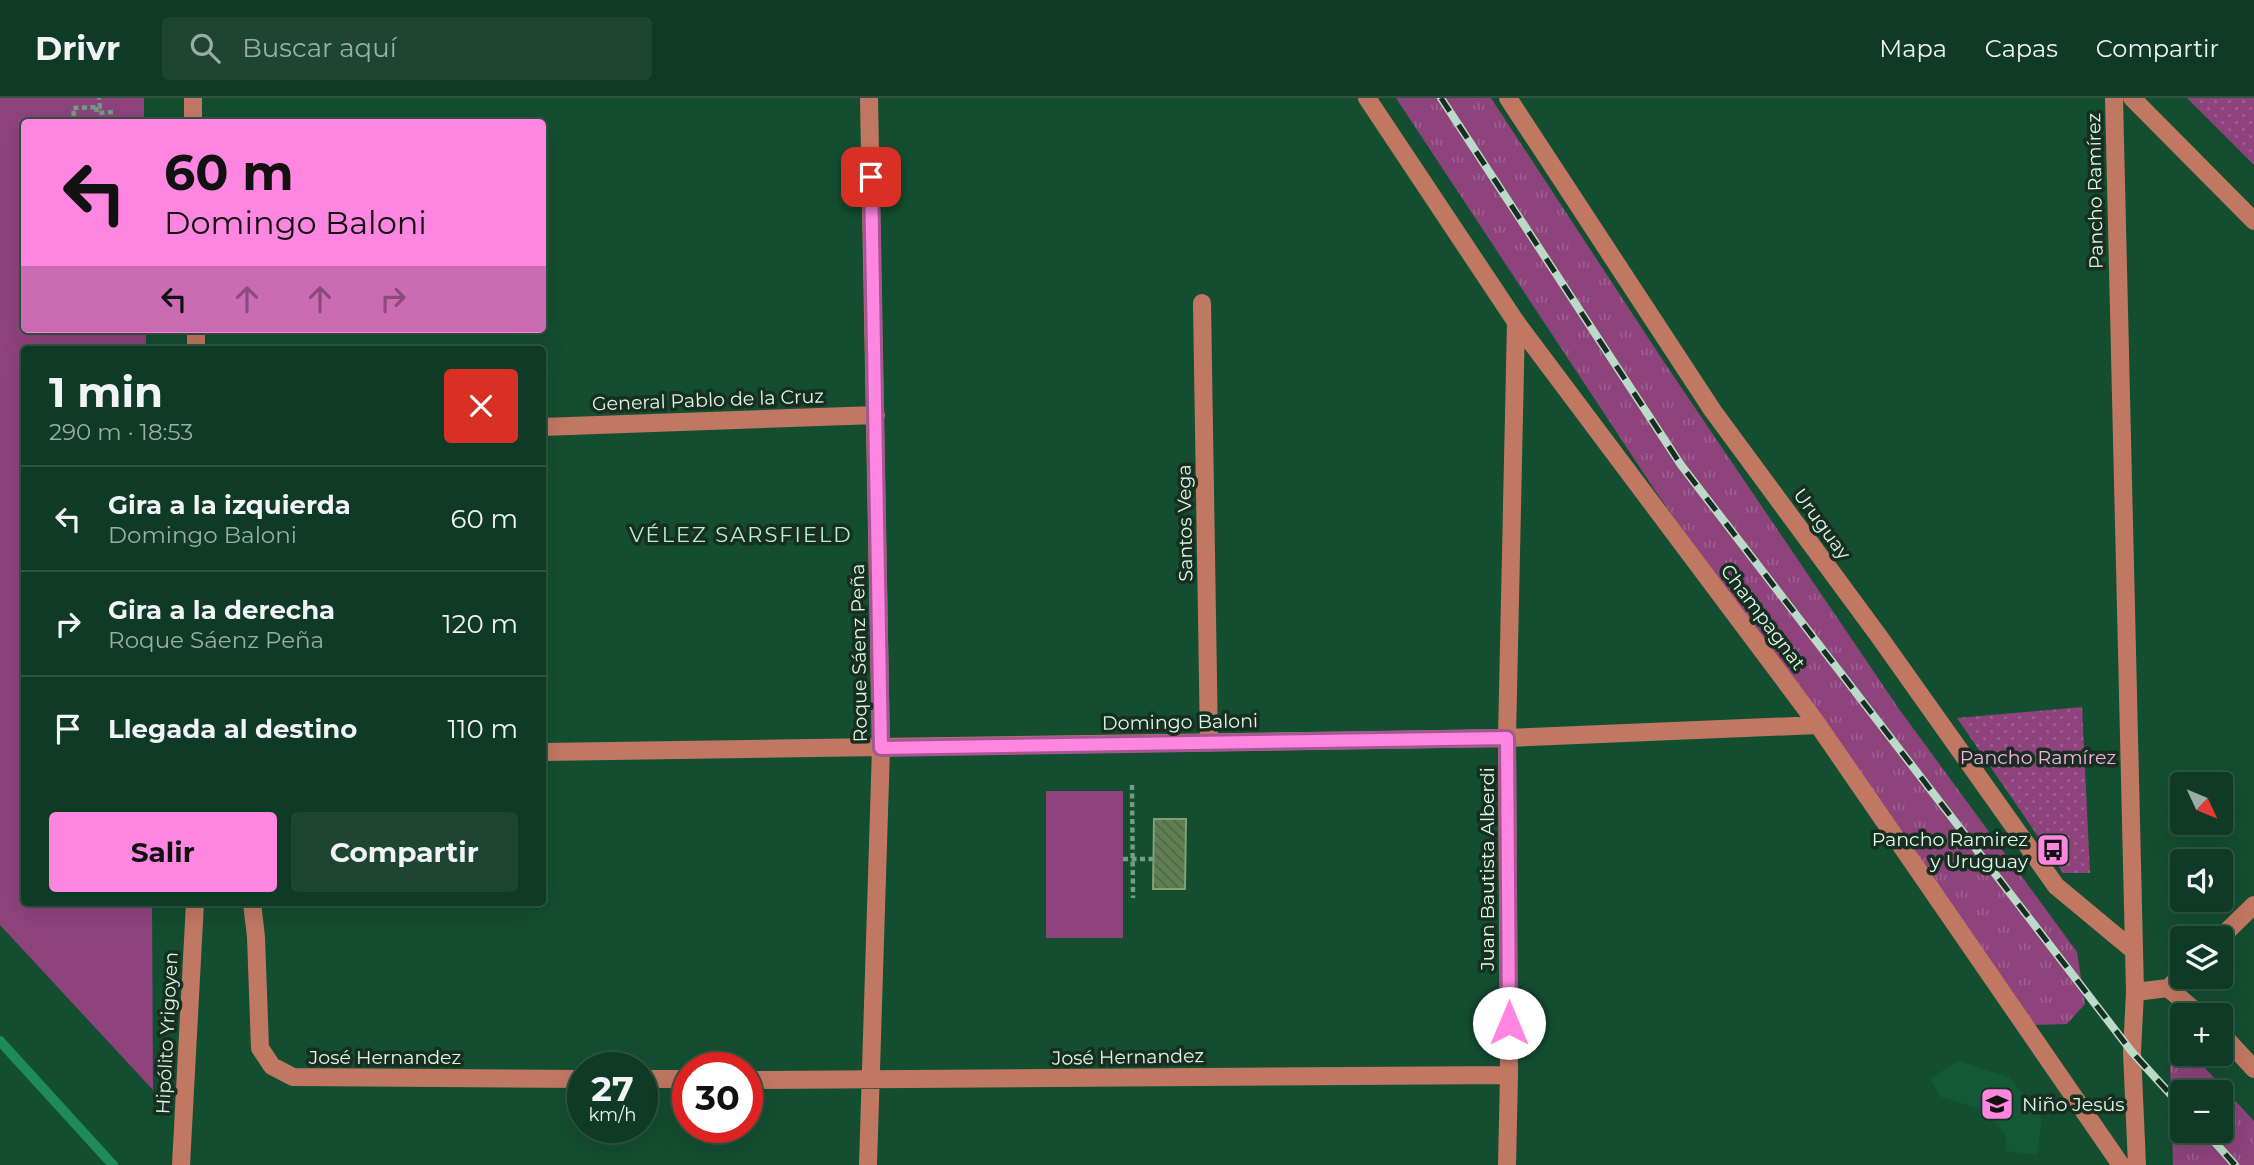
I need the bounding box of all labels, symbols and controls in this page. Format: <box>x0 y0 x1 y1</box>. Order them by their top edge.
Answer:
search box <box>162 17 652 80</box>
text: Drivr <box>35 28 120 68</box>
icon: search <box>186 29 224 67</box>
text: Buscar aquí <box>242 32 397 64</box>
text: Mapa <box>1879 34 1947 63</box>
text: Capas <box>1985 34 2058 63</box>
text: Compartir <box>2096 34 2219 63</box>
street label: Pancho Ramírez <box>2082 113 2108 269</box>
text: 60 m <box>164 143 294 202</box>
icon: left <box>49 147 140 238</box>
pin <box>841 147 901 207</box>
icon: arrive <box>852 158 890 196</box>
text: Domingo Baloni <box>164 203 427 242</box>
icon: left <box>155 280 193 318</box>
icon: ahead <box>228 280 266 318</box>
icon: ahead <box>301 280 339 318</box>
icon: right <box>374 280 412 318</box>
text: 1 min <box>49 366 163 418</box>
button: close <box>444 369 518 443</box>
street label: General Pablo de la Cruz <box>592 384 824 416</box>
text: 290 m · 18:53 <box>49 418 193 446</box>
street label: Santos Vega <box>1172 464 1198 582</box>
street label: Uruguay <box>1788 484 1856 565</box>
text: Gira a la izquierda <box>108 489 351 521</box>
icon: left <box>49 500 87 538</box>
text: 60 m <box>451 503 518 535</box>
text: Domingo Baloni <box>108 521 297 549</box>
district label: VÉLEZ SARSFIELD <box>629 522 853 547</box>
street label: Champagnat <box>1716 560 1810 675</box>
street label: Roque Sáenz Peña <box>846 564 872 742</box>
text: Gira a la derecha <box>108 594 335 626</box>
icon: right <box>49 605 87 643</box>
text: 120 m <box>442 608 518 640</box>
text: Roque Sáenz Peña <box>108 626 324 654</box>
street label: Domingo Baloni <box>1102 709 1258 735</box>
icon: arrive <box>49 710 87 748</box>
text: Llegada al destino <box>108 713 357 745</box>
text: 110 m <box>448 713 518 745</box>
park label: Pancho Ramírez <box>1960 746 2116 769</box>
street label: Juan Bautista Alberdi <box>1476 767 1499 972</box>
north arrow <box>2170 772 2233 835</box>
map controls <box>2170 772 2233 1143</box>
button: Salir <box>49 812 277 892</box>
button: Compartir <box>291 812 518 892</box>
place label: Pancho Ramirez y Uruguay <box>1872 828 2029 873</box>
bus stop icon: Pancho Ramirez y Uruguay <box>2034 831 2072 869</box>
button: sound <box>2170 849 2233 912</box>
button: layers <box>2170 926 2233 989</box>
street label: Hipólito Yrigoyen <box>151 951 183 1115</box>
position arrow <box>1472 986 1546 1060</box>
button: + <box>2170 1003 2233 1066</box>
street label: José Hernandez <box>1051 1044 1204 1070</box>
street label: José Hernandez <box>308 1046 461 1069</box>
speed limit sign: 30 <box>672 1052 763 1143</box>
text: 27 <box>591 1067 634 1110</box>
button: − <box>2170 1080 2233 1143</box>
school or university icon: Niño Jesús <box>1978 1085 2016 1123</box>
place label: Niño Jesús <box>2022 1093 2125 1116</box>
text: km/h <box>588 1104 637 1126</box>

